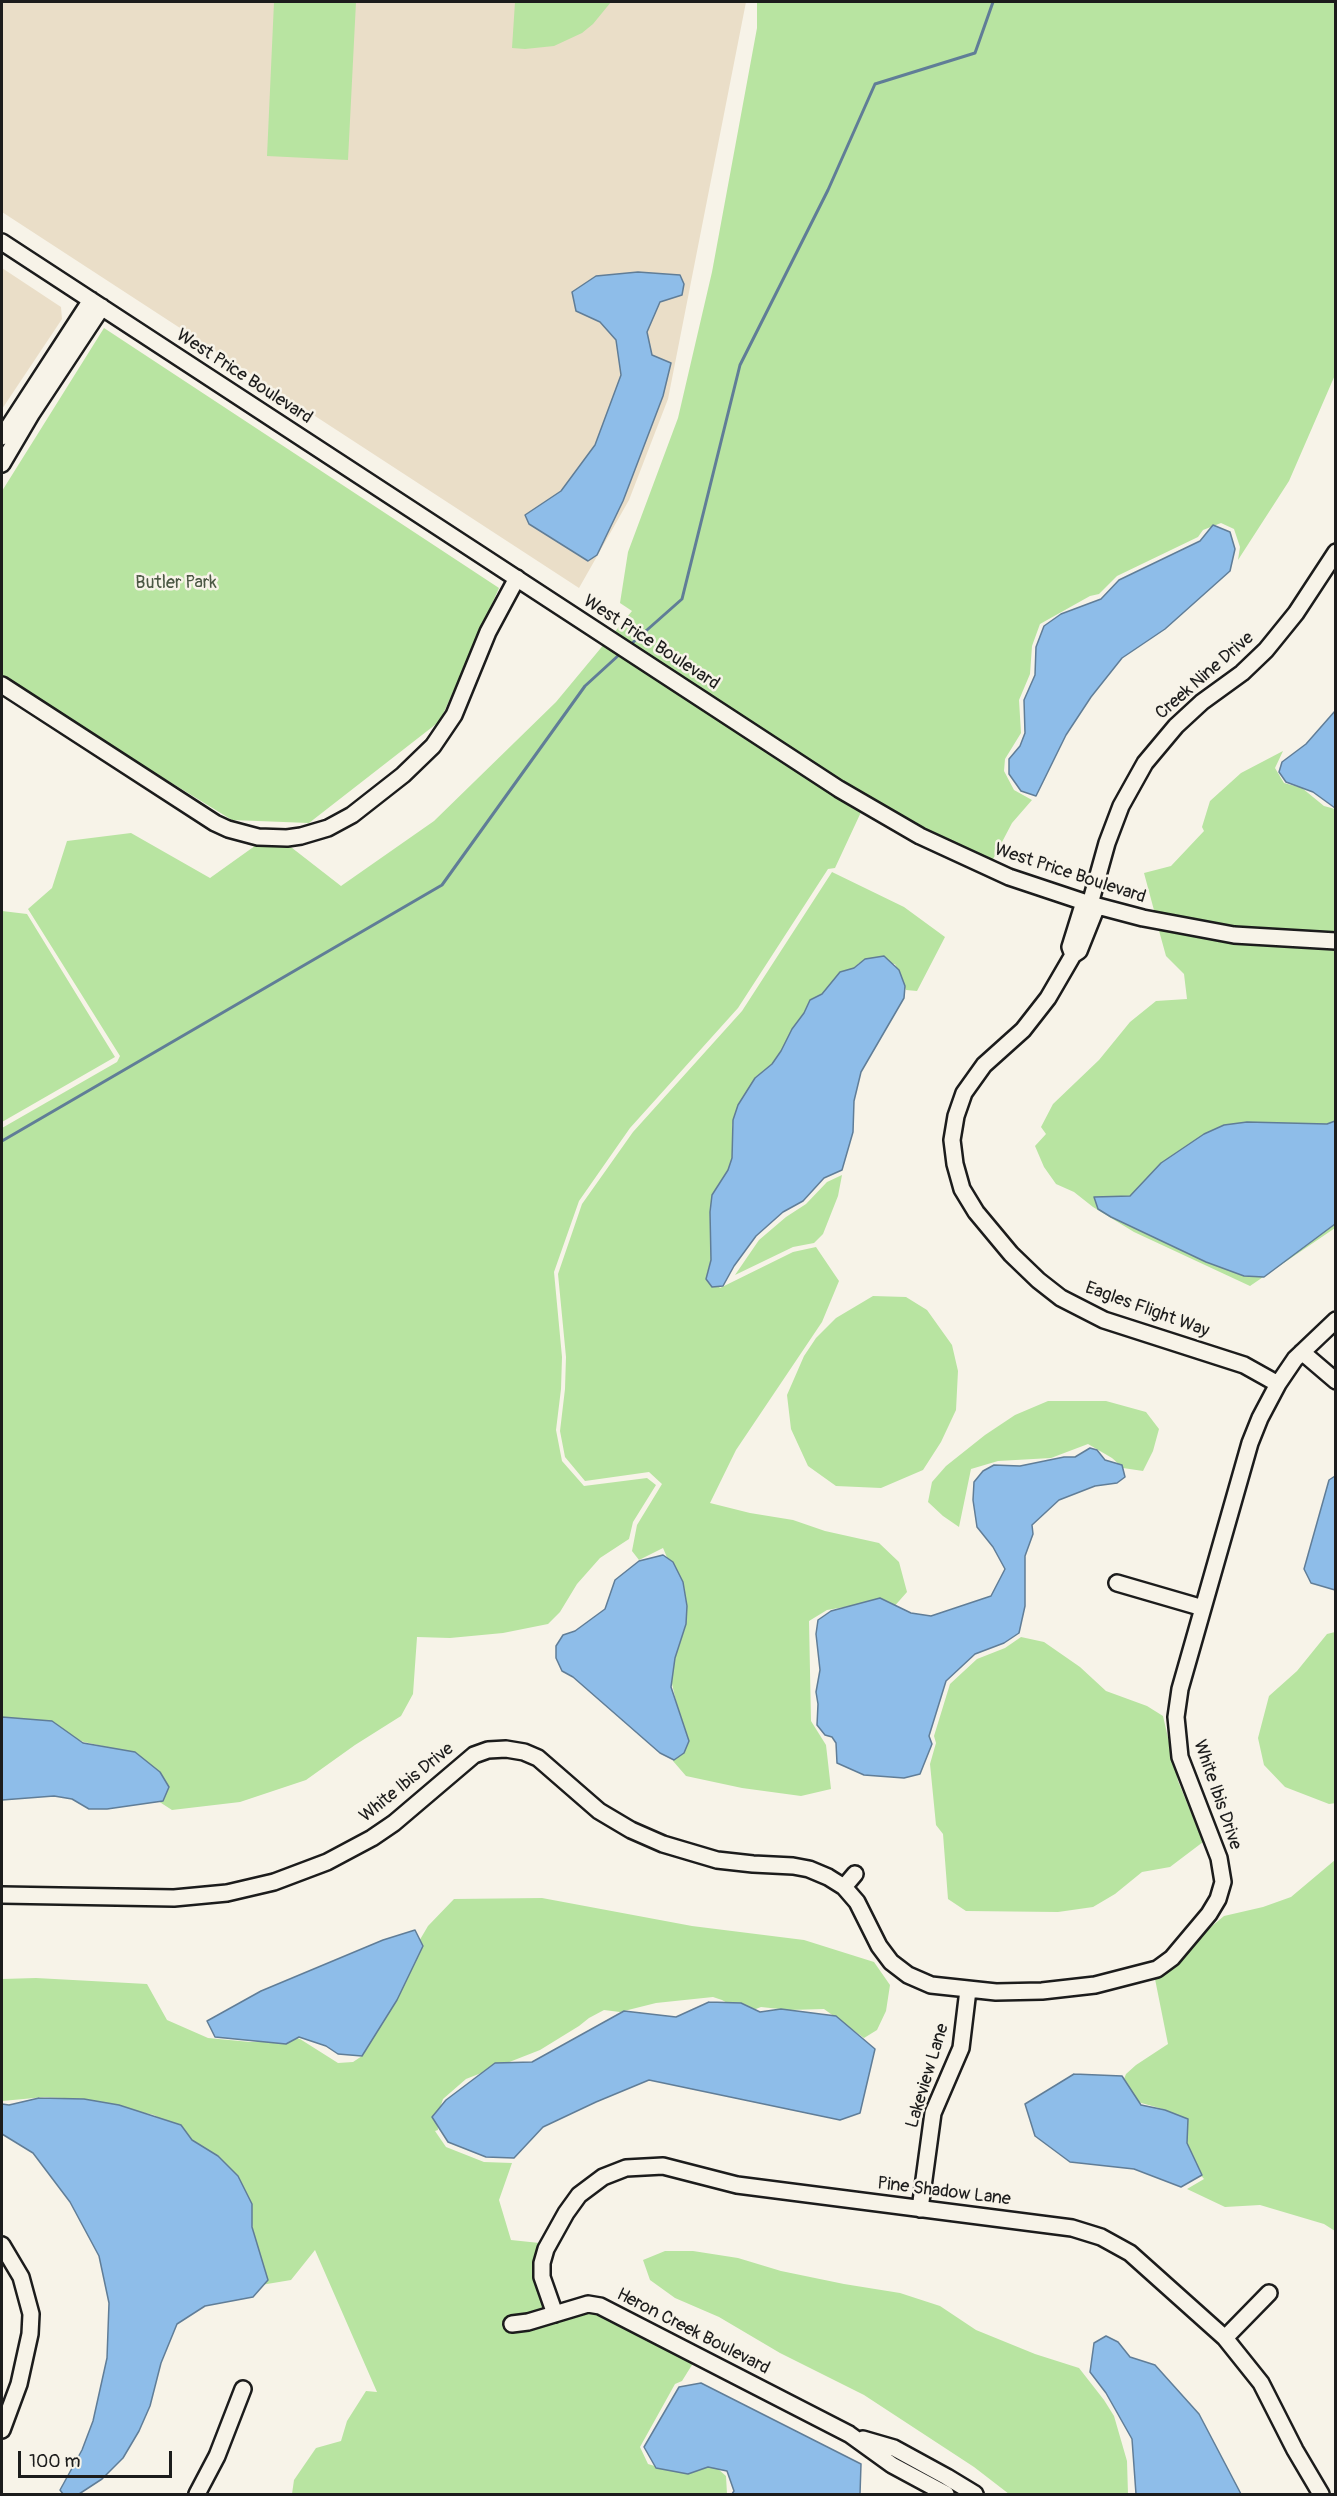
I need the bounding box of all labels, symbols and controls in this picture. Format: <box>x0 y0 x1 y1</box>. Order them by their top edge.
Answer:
street label: West Price Boulevard <box>172 325 316 429</box>
park label: Butler Park <box>135 572 217 594</box>
street label: West Price Boulevard <box>579 591 723 695</box>
street label: Creek Nine Drive <box>1152 628 1258 724</box>
street label: West Price Boulevard <box>992 839 1148 909</box>
street label: Eagles Flight Way <box>1082 1278 1212 1342</box>
street label: White Ibis Drive <box>1188 1737 1246 1853</box>
street label: White Ibis Drive <box>356 1739 458 1827</box>
street label: Lakeview Lane <box>902 2021 954 2131</box>
street label: Pine Shadow Lane <box>876 2173 1012 2211</box>
street label: Heron Creek Boulevard <box>613 2284 773 2380</box>
scale bar <box>21 2439 176 2477</box>
text: 100 m <box>29 2450 81 2473</box>

